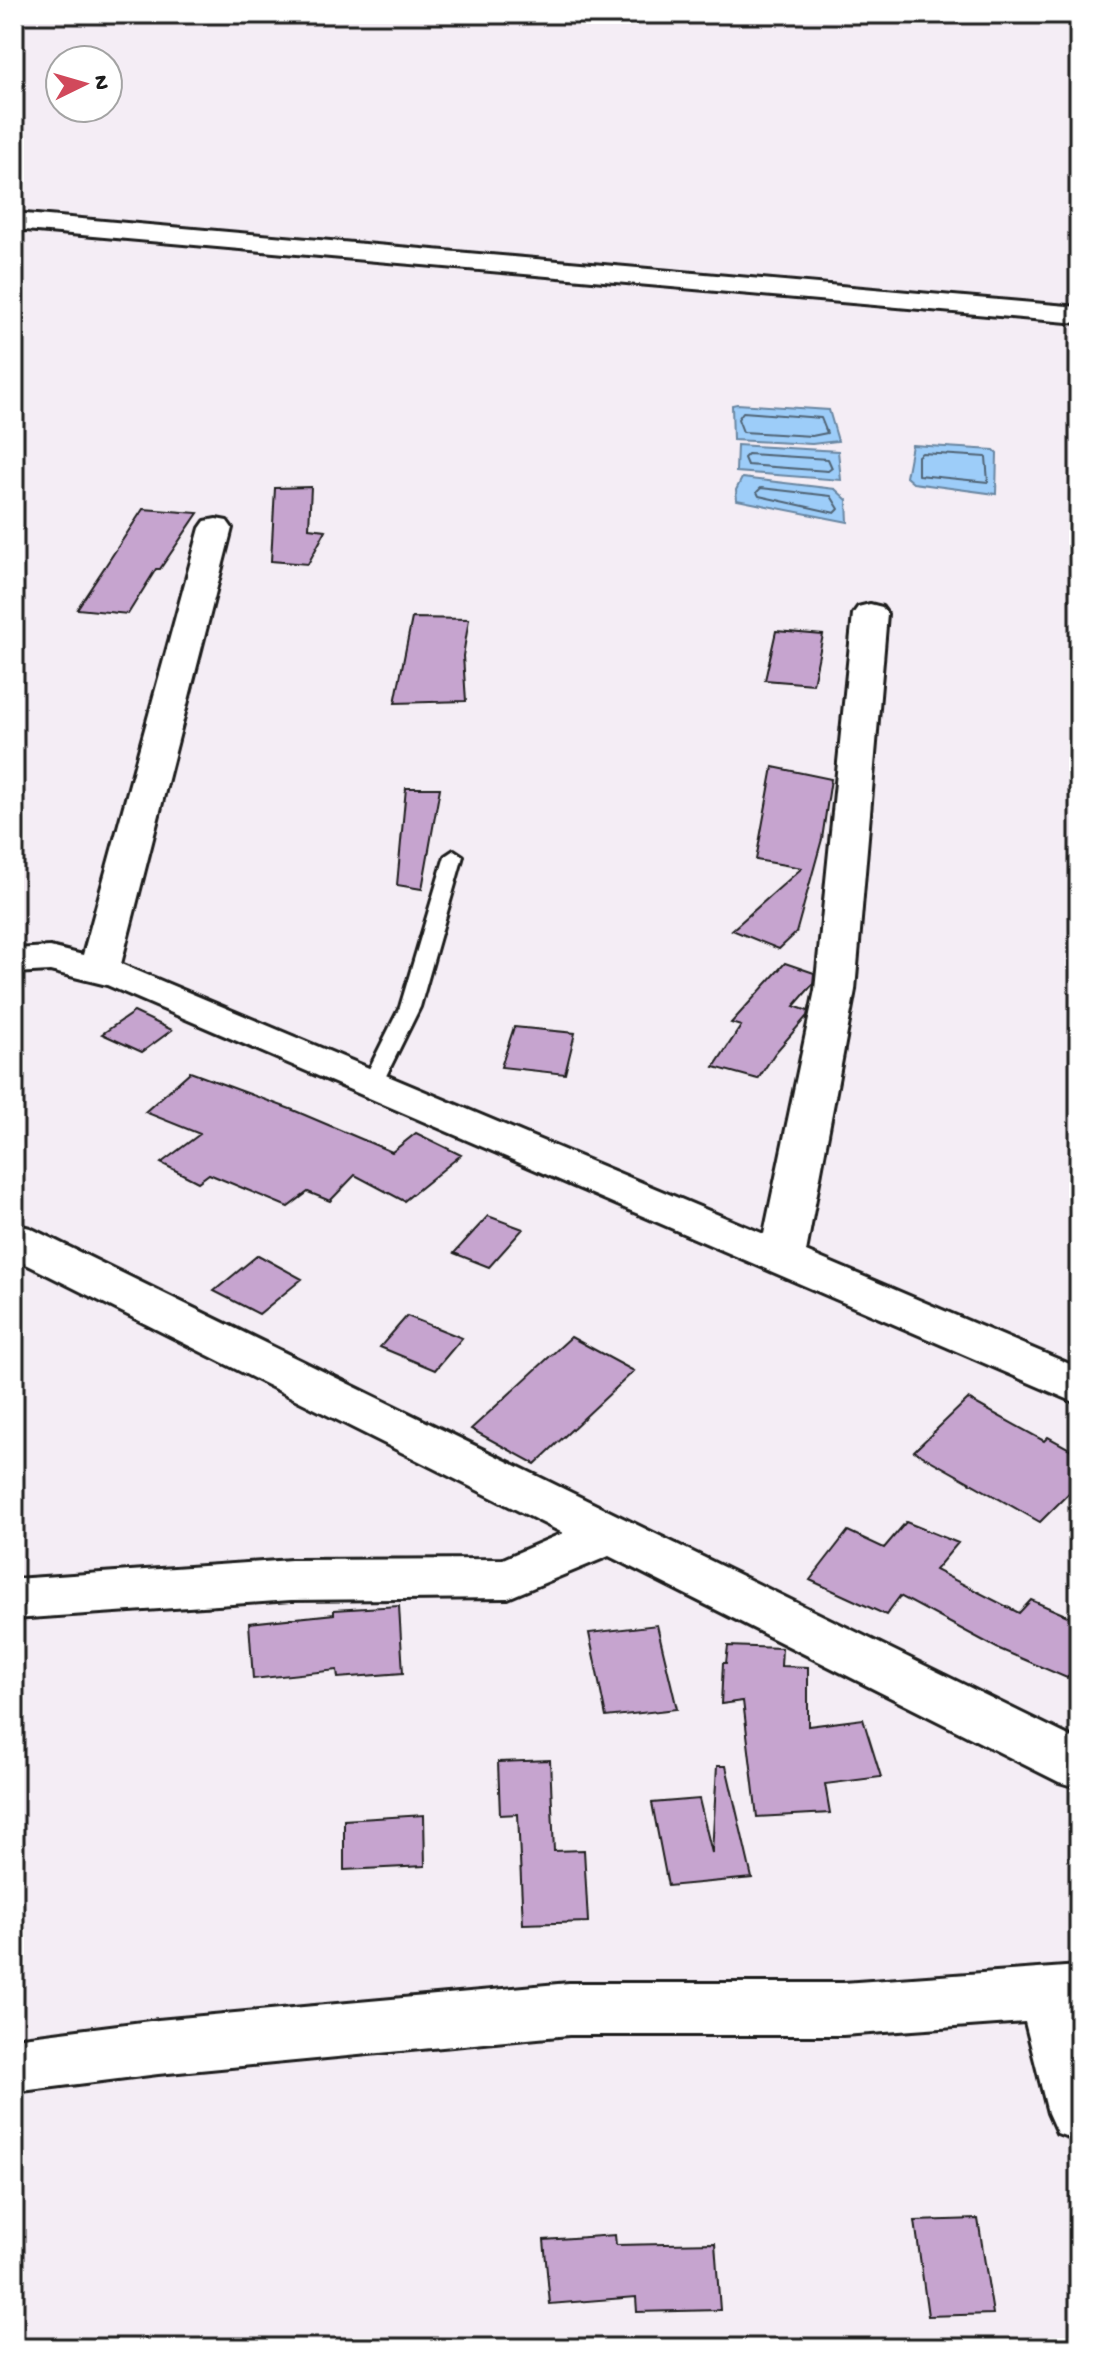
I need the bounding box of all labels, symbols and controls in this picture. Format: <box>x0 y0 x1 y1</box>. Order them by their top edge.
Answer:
north arrow <box>44 44 124 124</box>
text: N <box>86 74 114 91</box>

